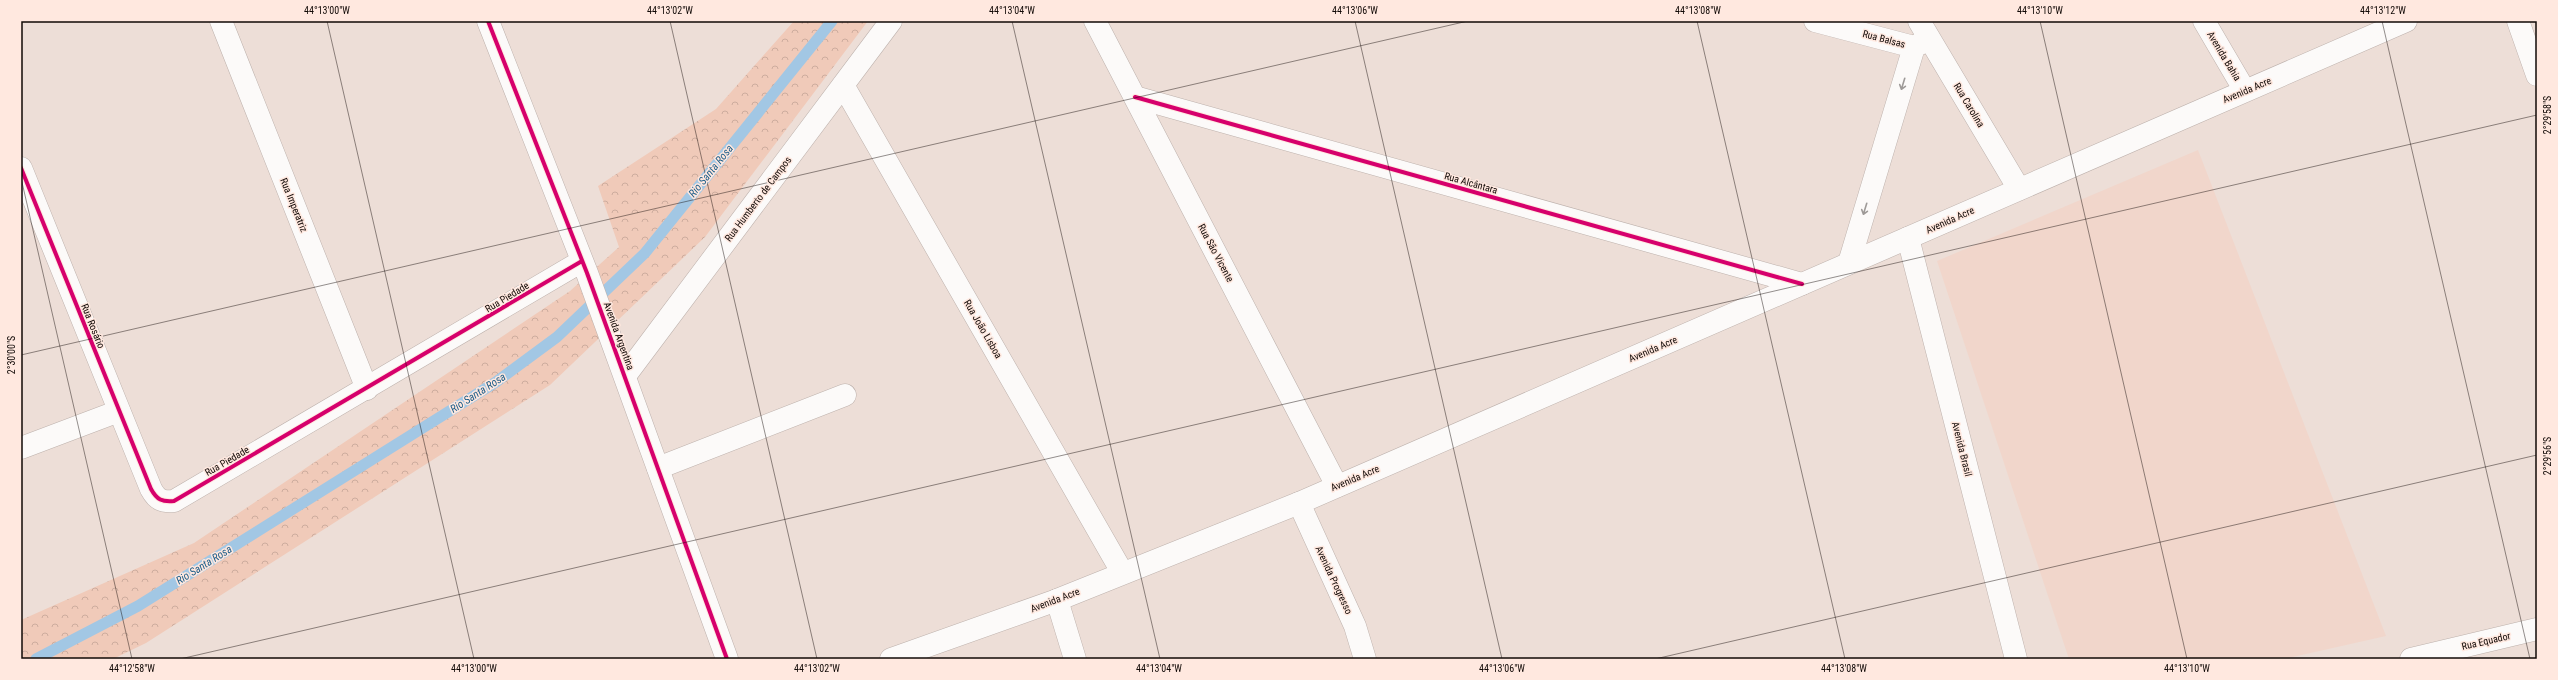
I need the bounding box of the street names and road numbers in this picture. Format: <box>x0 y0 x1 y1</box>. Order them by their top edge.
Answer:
street label: Rua Balsas <box>1861 28 1907 50</box>
street label: Avenida Bahia <box>2205 29 2243 83</box>
street label: Avenida Acre <box>2221 75 2273 105</box>
street label: Rua Carolina <box>1951 81 1987 129</box>
street label: Rua Humberto de Campos <box>723 154 794 244</box>
street label: Rua Alcântara <box>1443 170 1499 196</box>
street label: Rua Imperatriz <box>278 176 310 234</box>
street label: Avenida Acre <box>1924 204 1976 236</box>
street label: Rua São Vicente <box>1196 222 1236 284</box>
street label: Rua Piedade <box>483 279 531 314</box>
street label: Rua João Lisboa <box>962 298 1004 360</box>
street label: Avenida Argentina <box>602 300 636 372</box>
street label: Rua Rosário <box>79 302 107 350</box>
street label: Avenida Acre <box>1627 334 1679 364</box>
street label: Avenida Brasil <box>1950 421 1974 477</box>
street label: Rua Piedade <box>203 444 251 478</box>
street label: Avenida Acre <box>1329 463 1381 493</box>
street label: Avenida Progresso <box>1313 544 1355 616</box>
street label: Avenida Acre <box>1029 586 1081 614</box>
street label: Rua Equador <box>2461 630 2511 652</box>

